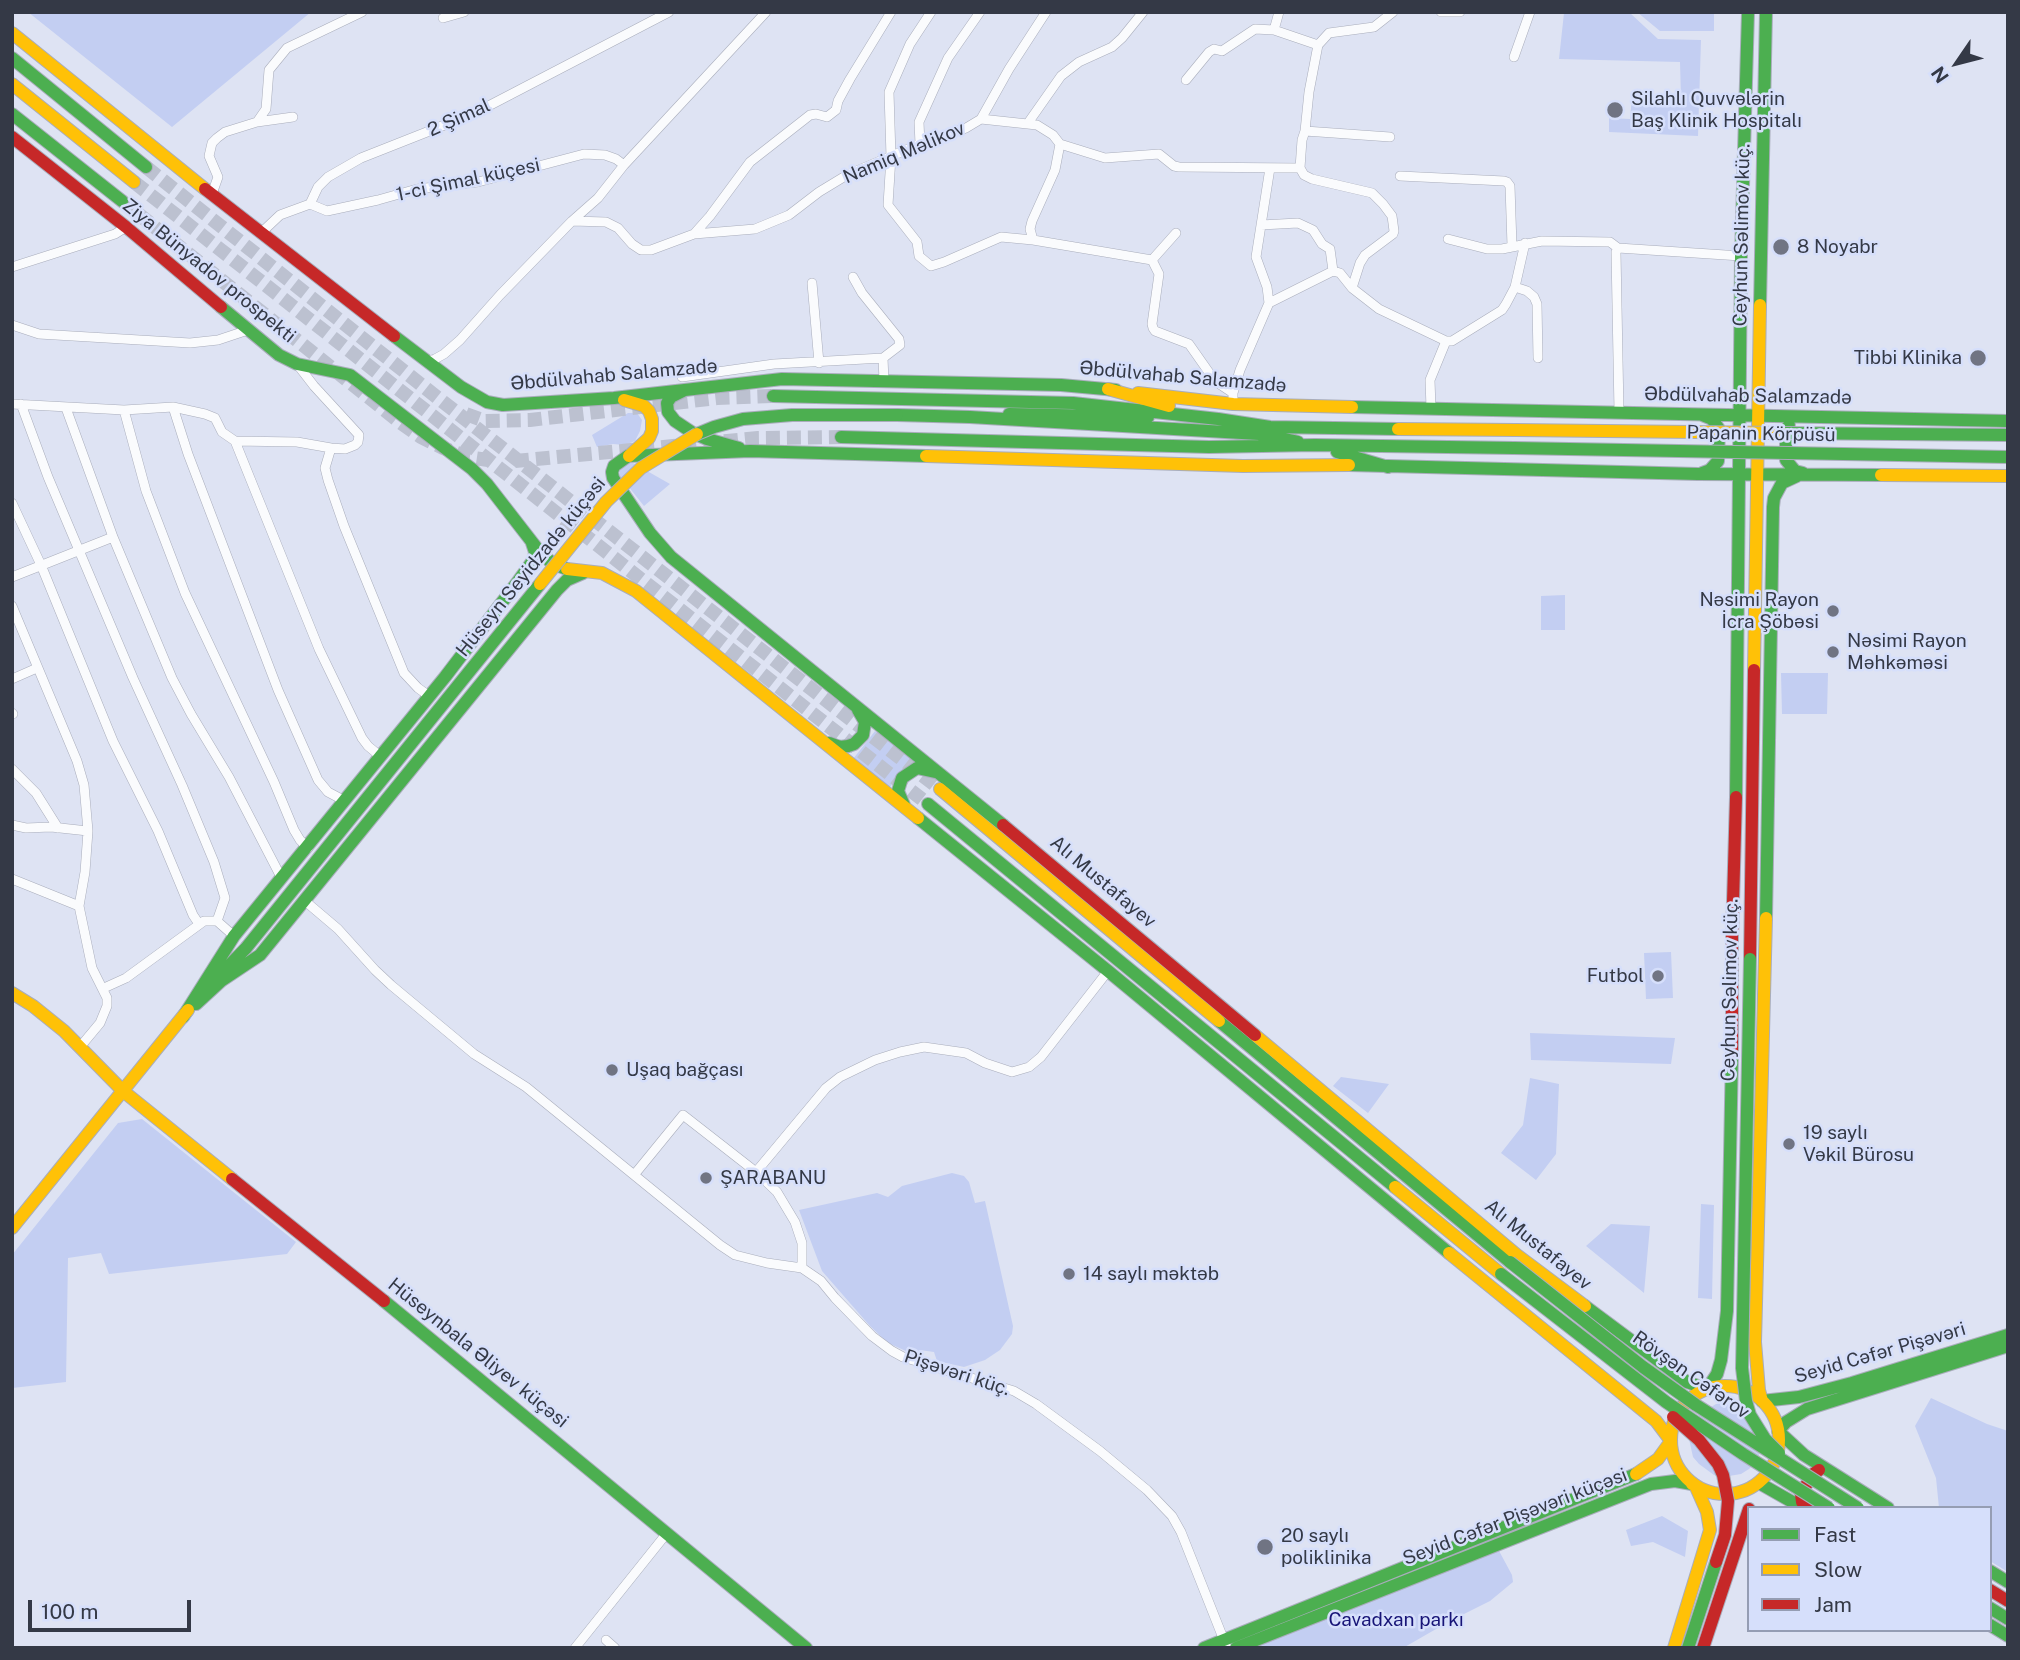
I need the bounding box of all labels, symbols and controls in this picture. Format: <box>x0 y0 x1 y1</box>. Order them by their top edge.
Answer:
north arrow <box>1922 28 1992 98</box>
text: N <box>1927 63 1953 87</box>
place label: Silahlı Quvvələrin Baş Klinik Hospitalı <box>1631 88 1802 132</box>
street label: 2 Şimal <box>424 94 494 142</box>
marker: Silahlı Quvvələrin Baş Klinik Hospitalı <box>1605 100 1625 120</box>
street label: Namiq Məlikov <box>840 117 968 189</box>
street label: Ceyhun Səlimov küç. <box>1729 143 1755 327</box>
street label: 1-ci Şimal küçesi <box>394 154 542 206</box>
street label: Ziya Bünyadov prospekti <box>118 194 300 348</box>
place label: 8 Noyabr <box>1797 236 1878 258</box>
marker: 8 Noyabr <box>1771 237 1791 257</box>
place label: Tibbi Klinika <box>1854 347 1962 369</box>
marker: Tibbi Klinika <box>1968 348 1988 368</box>
street label: Əbdülvahab Salamzadə <box>509 355 719 395</box>
street label: Əbdülvahab Salamzadə <box>1078 357 1288 397</box>
street label: Əbdülvahab Salamzadə <box>1644 383 1852 409</box>
street label: Papanin Körpüsü <box>1686 421 1836 447</box>
street label: Hüseyn Seyidzadə küçəsi <box>452 473 610 661</box>
place label: Nəsimi Rayon İcra Şöbəsi <box>1699 589 1819 633</box>
marker: Nəsimi Rayon İcra Şöbəsi <box>1825 603 1841 619</box>
place label: Nəsimi Rayon Məhkəməsi <box>1847 630 1967 674</box>
marker: Nəsimi Rayon Məhkəməsi <box>1825 644 1841 660</box>
street label: Alı Mustafayev <box>1045 831 1161 933</box>
street label: Ceyhun Səlimov küç. <box>1717 898 1743 1082</box>
place label: Futbol <box>1587 965 1644 987</box>
marker: Futbol <box>1650 968 1666 984</box>
place label: Uşaq bağçası <box>626 1059 743 1081</box>
marker: Uşaq bağçası <box>604 1062 620 1078</box>
place label: 19 saylı Vəkil Bürosu <box>1803 1122 1914 1166</box>
marker: 19 saylı Vəkil Bürosu <box>1781 1136 1797 1152</box>
place label: ŞARABANU <box>720 1167 826 1189</box>
marker: ŞARABANU <box>698 1170 714 1186</box>
street label: Alı Mustafayev <box>1480 1195 1596 1295</box>
place label: 14 saylı məktəb <box>1083 1263 1219 1285</box>
marker: 14 saylı məktəb <box>1061 1266 1077 1282</box>
street label: Hüseynbala Əliyev küçəsi <box>383 1273 573 1433</box>
street label: Seyid Cəfər Pişəvəri <box>1792 1318 1968 1388</box>
street label: Rövşən Cəfərov <box>1628 1326 1754 1424</box>
street label: Pişəvəri küç. <box>901 1345 1013 1401</box>
street label: Seyid Cəfər Pişəvəri küçəsi <box>1400 1464 1630 1570</box>
legend <box>1747 1506 1992 1632</box>
text: Fast <box>1814 1522 1856 1547</box>
place label: 20 saylı poliklinika <box>1281 1525 1371 1569</box>
marker: 20 saylı poliklinika <box>1255 1537 1275 1557</box>
text: Slow <box>1814 1557 1862 1582</box>
scale bar <box>32 1586 194 1630</box>
text: Jam <box>1814 1592 1852 1617</box>
text: 100 m <box>41 1599 98 1624</box>
park label: Cavadxan parkı <box>1328 1609 1464 1631</box>

